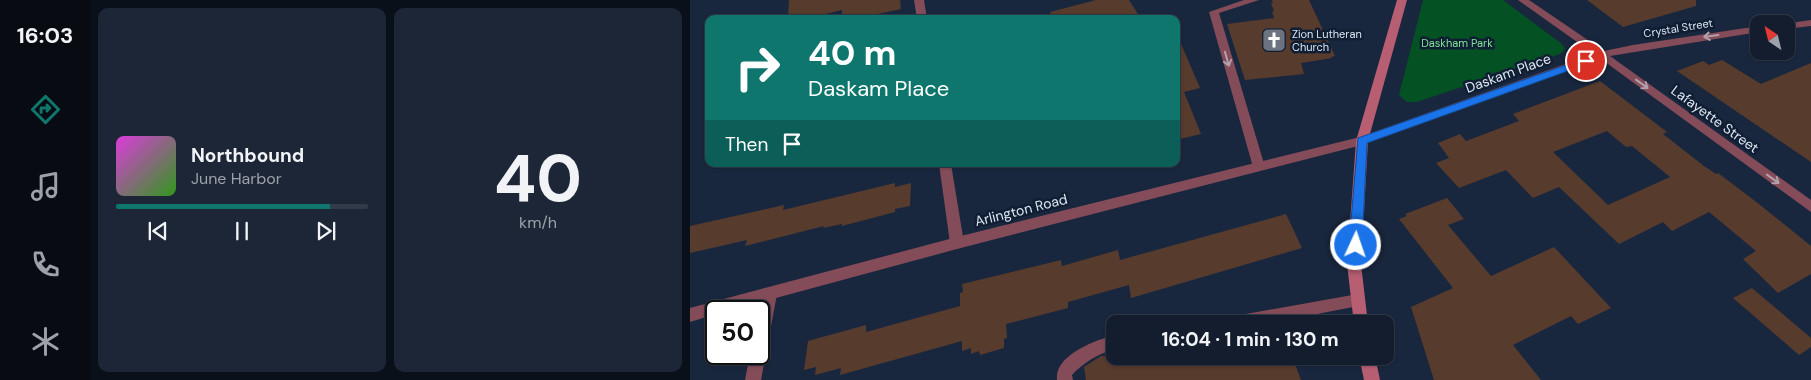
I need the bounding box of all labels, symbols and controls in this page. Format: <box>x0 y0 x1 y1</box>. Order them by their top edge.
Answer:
north arrow <box>1750 15 1795 60</box>
map controls <box>1750 15 1795 60</box>
street label: Crystal Street <box>1642 16 1714 40</box>
text: 16:03 <box>17 21 73 50</box>
church icon: Zion Lutheran Church <box>1261 27 1287 53</box>
place label: Zion Lutheran Church <box>1292 27 1362 54</box>
text: 40 m <box>808 30 897 76</box>
one-way arrow <box>1703 31 1719 41</box>
icon: right <box>725 35 790 100</box>
park label: Daskham Park <box>1421 36 1493 50</box>
pin <box>1565 40 1607 82</box>
icon: arrive <box>1572 47 1600 75</box>
street label: Daskam Place <box>1463 49 1553 97</box>
one-way arrow <box>1223 50 1233 66</box>
text: Daskam Place <box>808 74 949 103</box>
one-way arrow <box>1635 79 1649 89</box>
street label: Lafayette Street <box>1668 81 1762 157</box>
icon: directions <box>28 92 63 127</box>
icon: arrive <box>778 130 806 158</box>
text: Then <box>725 132 768 157</box>
text: 40 <box>494 137 582 221</box>
text: Northbound <box>191 143 304 168</box>
text: June Harbor <box>191 168 282 189</box>
icon: music <box>28 169 63 204</box>
one-way arrow <box>1766 174 1779 185</box>
street label: Arlington Road <box>973 190 1069 230</box>
text: km/h <box>519 212 557 233</box>
icon: previous <box>144 217 172 245</box>
icon: pause <box>228 217 256 245</box>
icon: next <box>312 217 340 245</box>
position arrow <box>1329 218 1381 270</box>
icon: phone <box>28 247 63 282</box>
speed limit sign: 50 <box>705 300 770 365</box>
icon: climate <box>28 324 63 359</box>
text: 16:04 · 1 min · 130 m <box>1161 327 1339 352</box>

